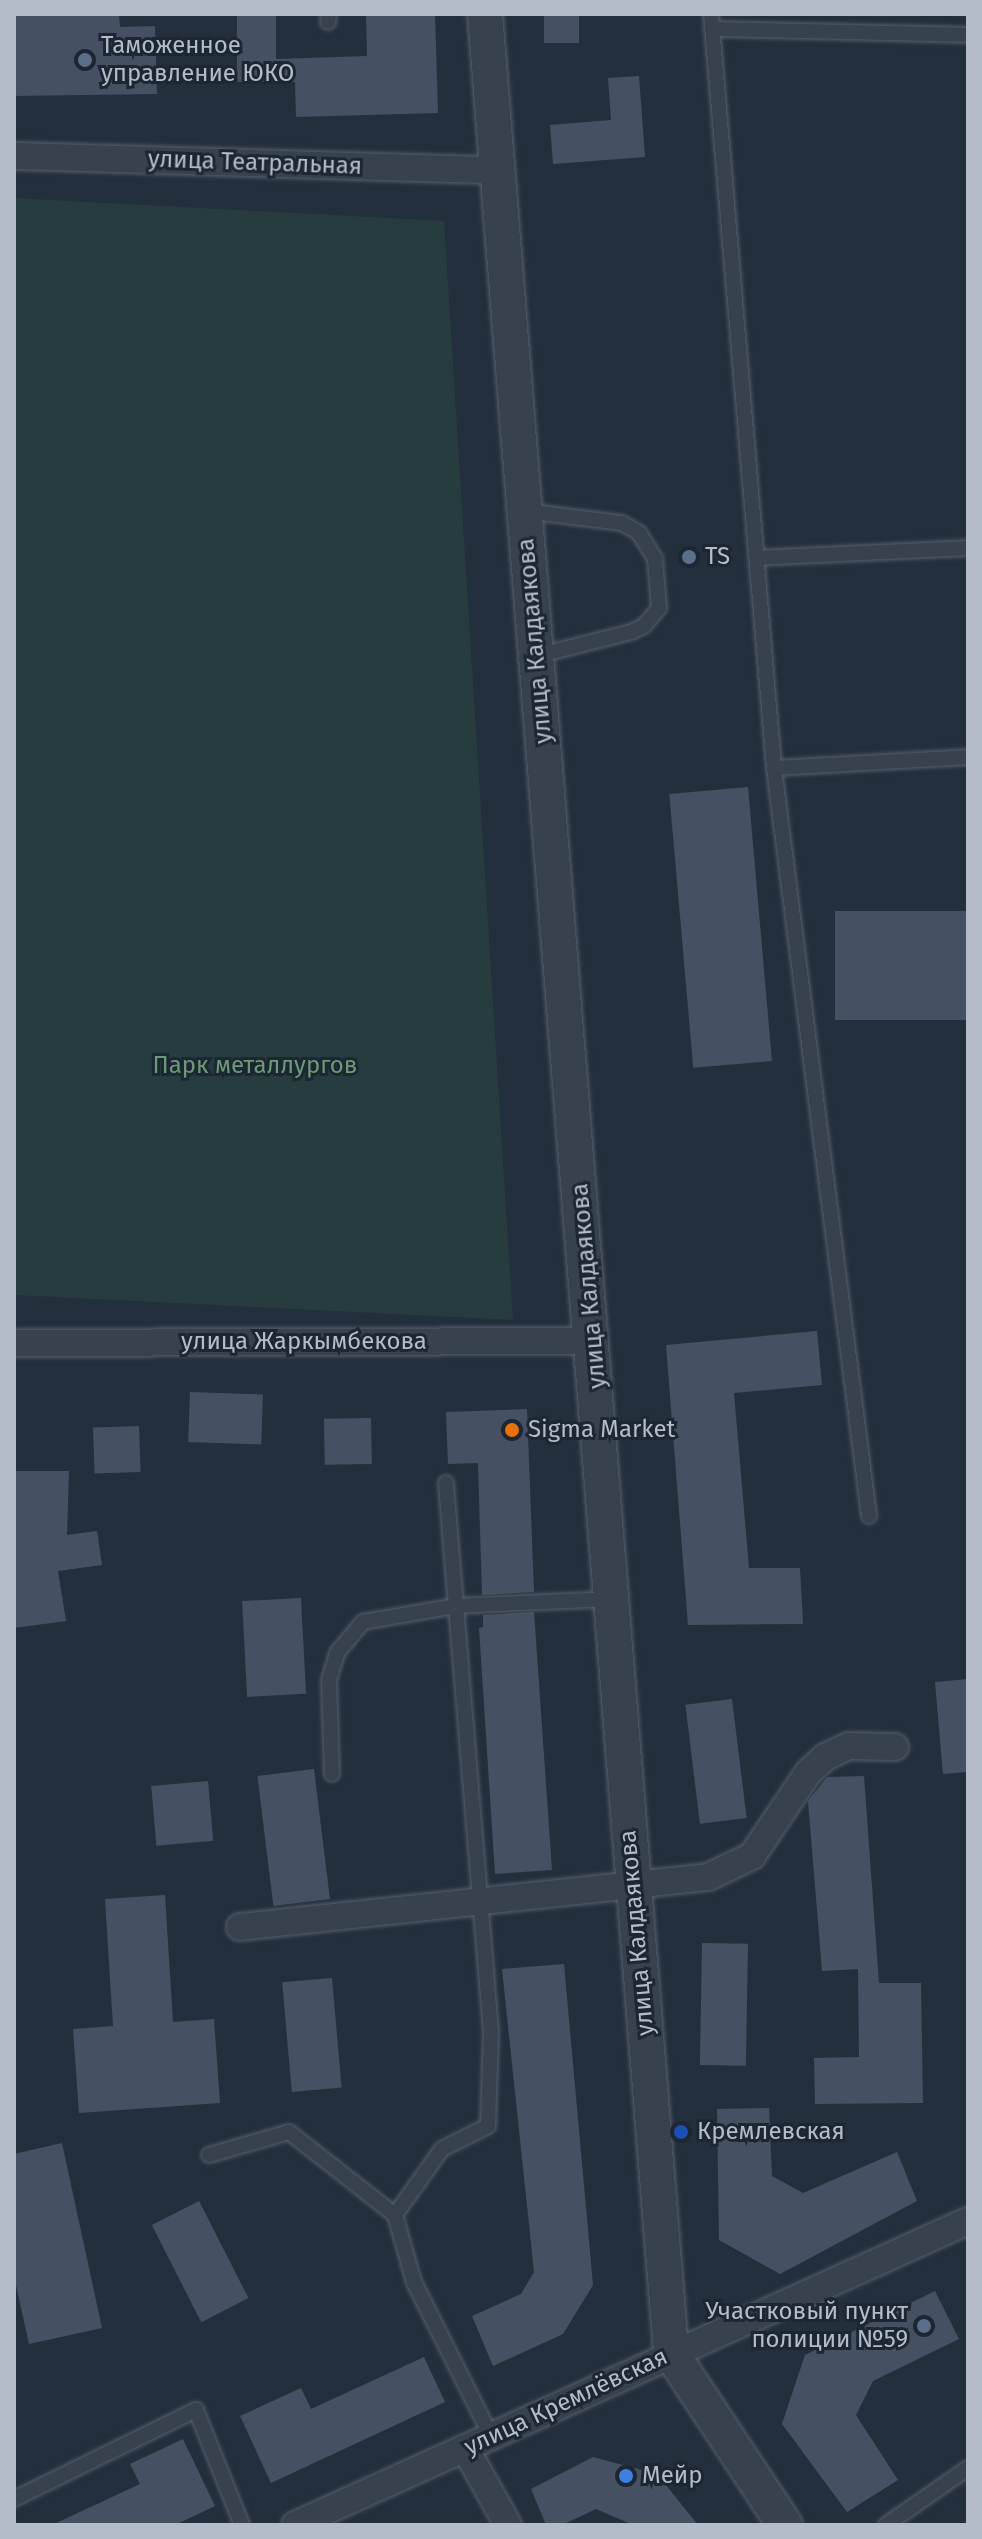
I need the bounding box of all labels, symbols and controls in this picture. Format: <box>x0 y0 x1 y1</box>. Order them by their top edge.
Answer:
place label: Таможенное управление ЮКО <box>101 32 294 88</box>
marker: Таможенное управление ЮКО <box>76 51 94 69</box>
street label: улица Театральная <box>147 145 363 181</box>
street label: улица Калдаякова <box>512 537 558 745</box>
place label: TS <box>705 543 730 571</box>
marker: TS <box>680 548 698 566</box>
park label: Парк металлургов <box>153 1052 357 1080</box>
street label: улица Калдаякова <box>566 1182 612 1390</box>
street label: улица Жаркымбекова <box>181 1328 427 1356</box>
place label: Sigma Market <box>528 1416 675 1444</box>
marker: Sigma Market <box>503 1421 521 1439</box>
street label: улица Калдаякова <box>614 1829 660 2037</box>
place label: Кремлевская <box>697 2118 845 2146</box>
marker: Кремлевская <box>672 2123 690 2141</box>
place label: Участковый пункт полиции №59 <box>706 2298 908 2354</box>
marker: Участковый пункт полиции №59 <box>915 2317 933 2335</box>
street label: улица Кремлёвская <box>460 2342 672 2462</box>
place label: Мейр <box>642 2462 702 2490</box>
marker: Мейр <box>617 2467 635 2485</box>

